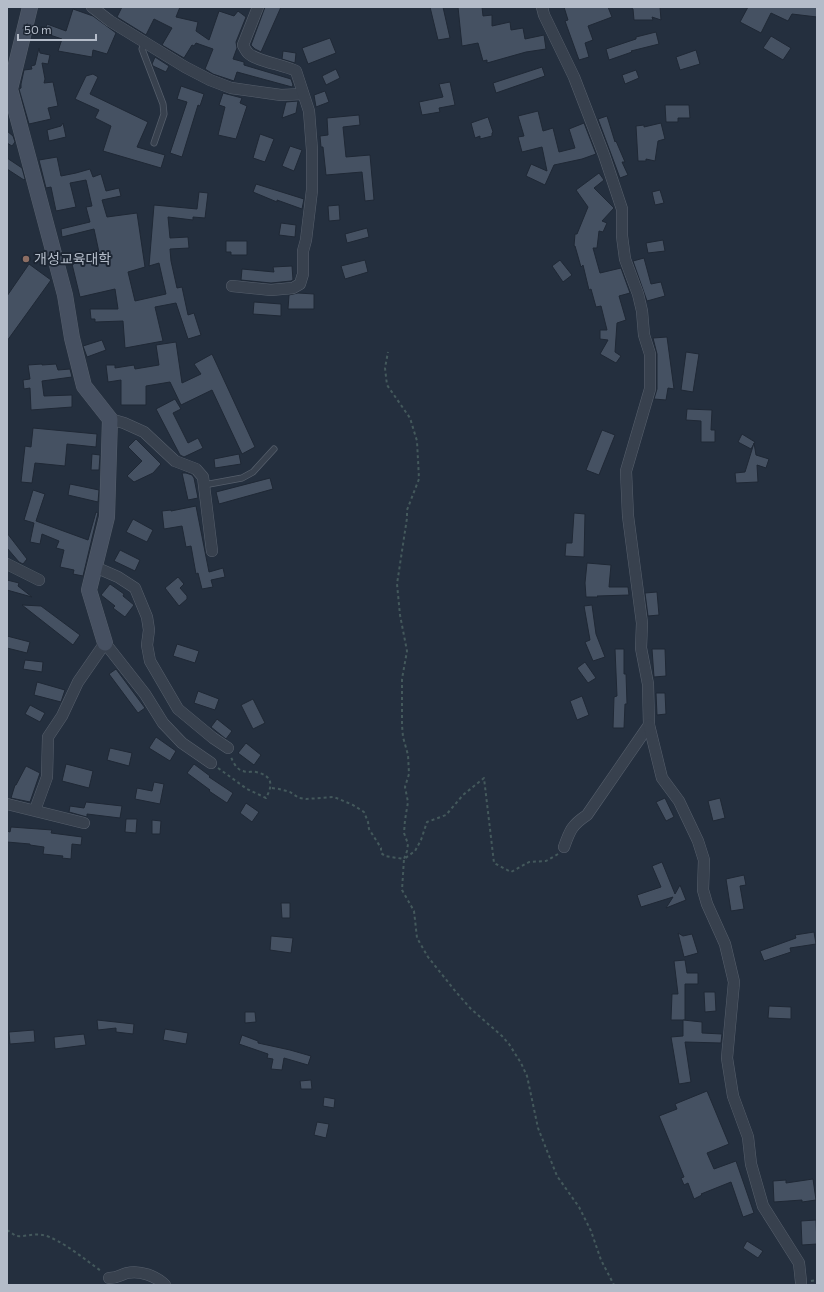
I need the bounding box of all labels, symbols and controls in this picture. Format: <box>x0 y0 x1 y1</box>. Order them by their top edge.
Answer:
scale bar <box>18 16 96 42</box>
text: 50 m <box>24 22 52 36</box>
place label: 개성교육대학 <box>34 250 111 267</box>
marker: 개성교육대학 <box>21 254 31 264</box>

